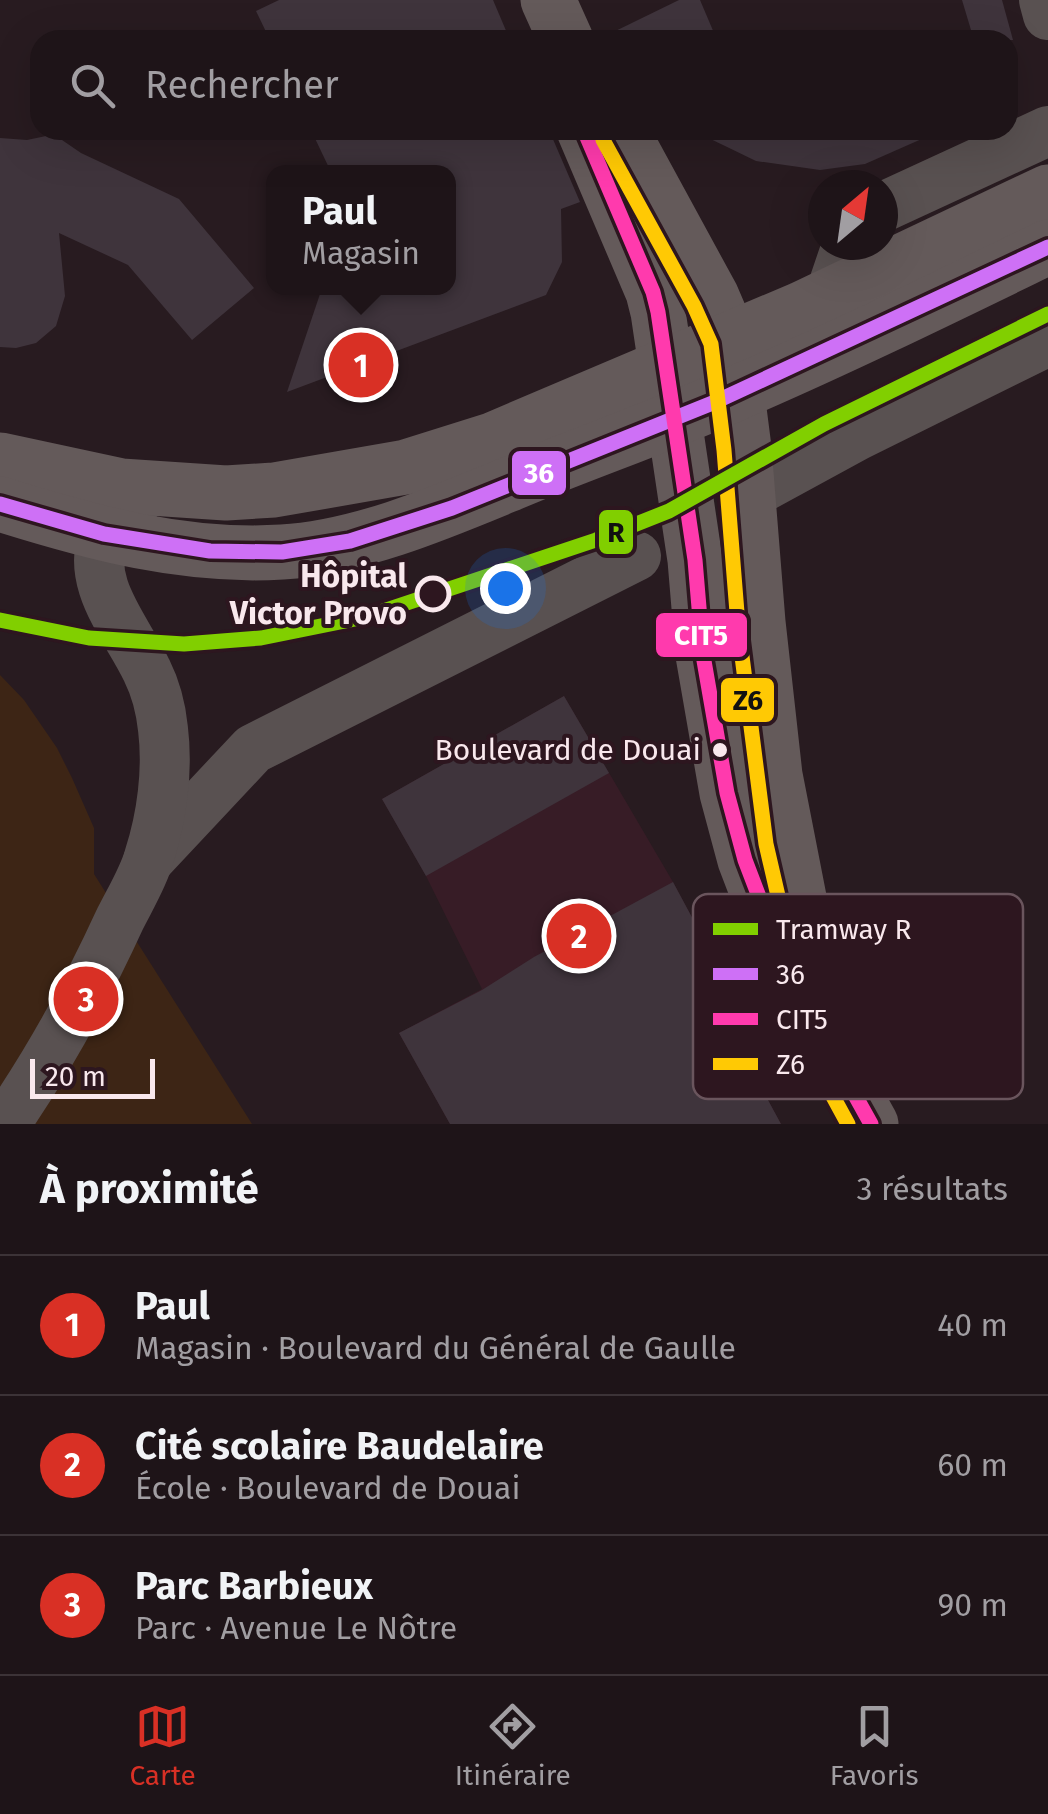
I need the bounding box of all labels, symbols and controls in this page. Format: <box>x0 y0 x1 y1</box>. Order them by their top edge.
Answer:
search box <box>30 30 1018 140</box>
icon: search <box>65 58 120 113</box>
text: Rechercher <box>145 62 339 108</box>
popup <box>266 165 456 295</box>
north arrow <box>808 170 898 260</box>
text: Paul <box>302 188 377 234</box>
text: Magasin <box>302 234 420 272</box>
pin: 1 <box>328 328 394 402</box>
line badge: 36 <box>510 449 568 497</box>
text: 36 <box>523 457 554 490</box>
line badge: R <box>597 508 635 556</box>
text: R <box>607 516 625 549</box>
place label: Hôpital Victor Provo <box>229 557 407 632</box>
your location <box>480 563 531 614</box>
marker: Hôpital Victor Provo <box>416 577 450 611</box>
line badge: CIT5 <box>654 611 749 659</box>
text: CIT5 <box>674 619 728 652</box>
line badge: Z6 <box>719 676 776 724</box>
text: Z6 <box>733 684 763 717</box>
place label: Boulevard de Douai <box>434 732 701 768</box>
marker: Boulevard de Douai <box>710 740 730 760</box>
legend <box>693 894 1023 1099</box>
pin: 2 <box>546 898 612 974</box>
text: Tramway R <box>776 913 911 946</box>
text: 36 <box>776 958 805 991</box>
pin: 3 <box>54 962 118 1036</box>
text: CIT5 <box>776 1003 828 1036</box>
text: Z6 <box>776 1048 805 1081</box>
scale bar <box>30 1054 155 1098</box>
text: 20 m <box>45 1060 106 1093</box>
text: À proximité <box>40 1164 259 1214</box>
text: 3 résultats <box>857 1170 1008 1208</box>
text: Paul <box>135 1283 210 1329</box>
text: 1 <box>65 1306 80 1344</box>
text: 40 m <box>937 1306 1008 1344</box>
text: Magasin · Boulevard du Général de Gaulle <box>135 1329 736 1367</box>
text: Cité scolaire Baudelaire <box>135 1423 544 1469</box>
text: 2 <box>64 1446 81 1484</box>
text: 60 m <box>937 1446 1008 1484</box>
text: École · Boulevard de Douai <box>135 1469 520 1507</box>
text: Parc Barbieux <box>135 1563 373 1609</box>
text: 3 <box>64 1586 81 1624</box>
text: 90 m <box>937 1586 1008 1624</box>
text: Parc · Avenue Le Nôtre <box>135 1609 457 1647</box>
tab: Carte <box>129 1699 196 1792</box>
tab: Itinéraire <box>455 1699 571 1792</box>
tab: Favoris <box>830 1699 919 1792</box>

